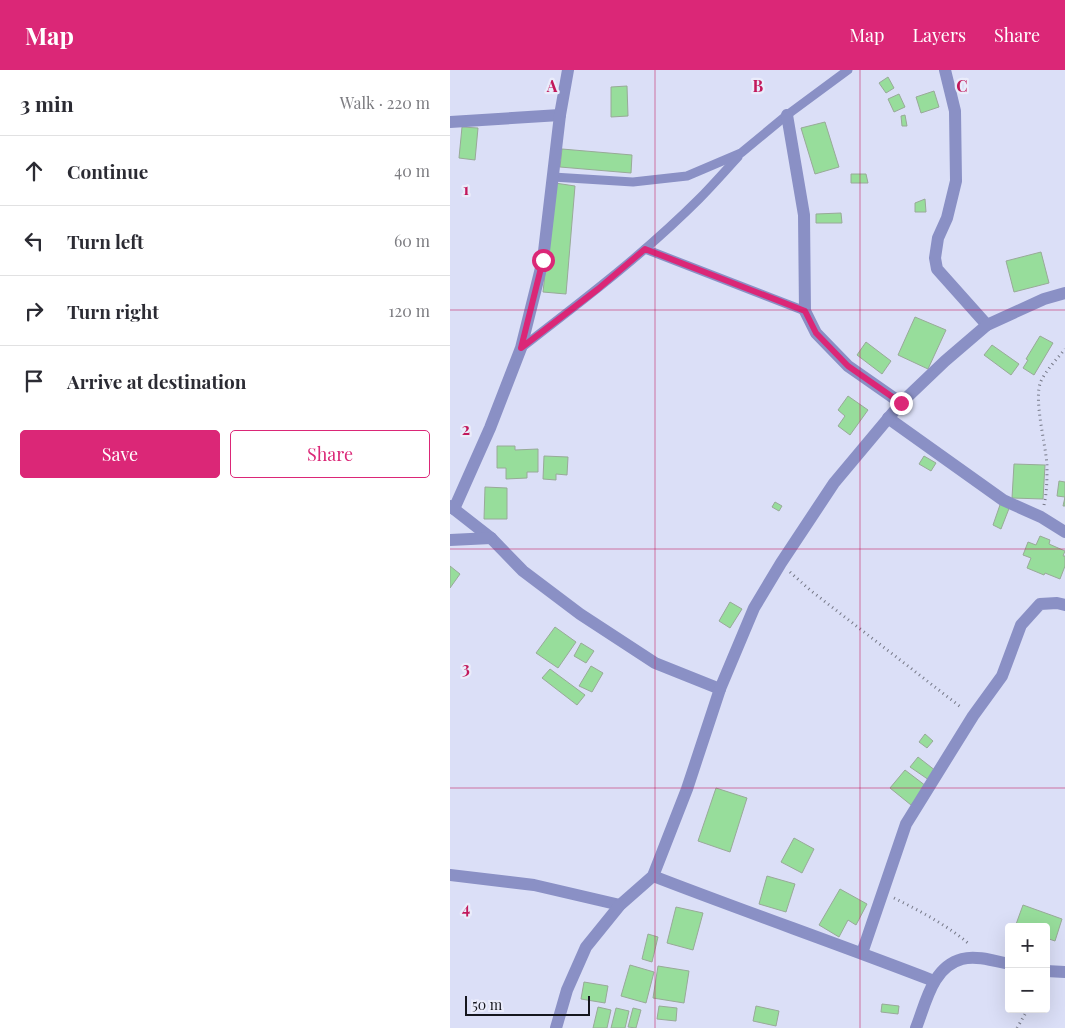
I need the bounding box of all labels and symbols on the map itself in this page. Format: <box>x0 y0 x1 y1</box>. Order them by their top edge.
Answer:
text: A <box>546 75 558 96</box>
text: B <box>753 75 764 96</box>
text: C <box>956 75 968 96</box>
text: 1 <box>463 178 469 199</box>
route start <box>532 249 555 272</box>
route end <box>890 392 913 415</box>
text: 2 <box>462 418 470 439</box>
text: 3 <box>462 657 470 678</box>
text: 4 <box>462 897 470 918</box>
scale bar <box>465 993 590 1016</box>

